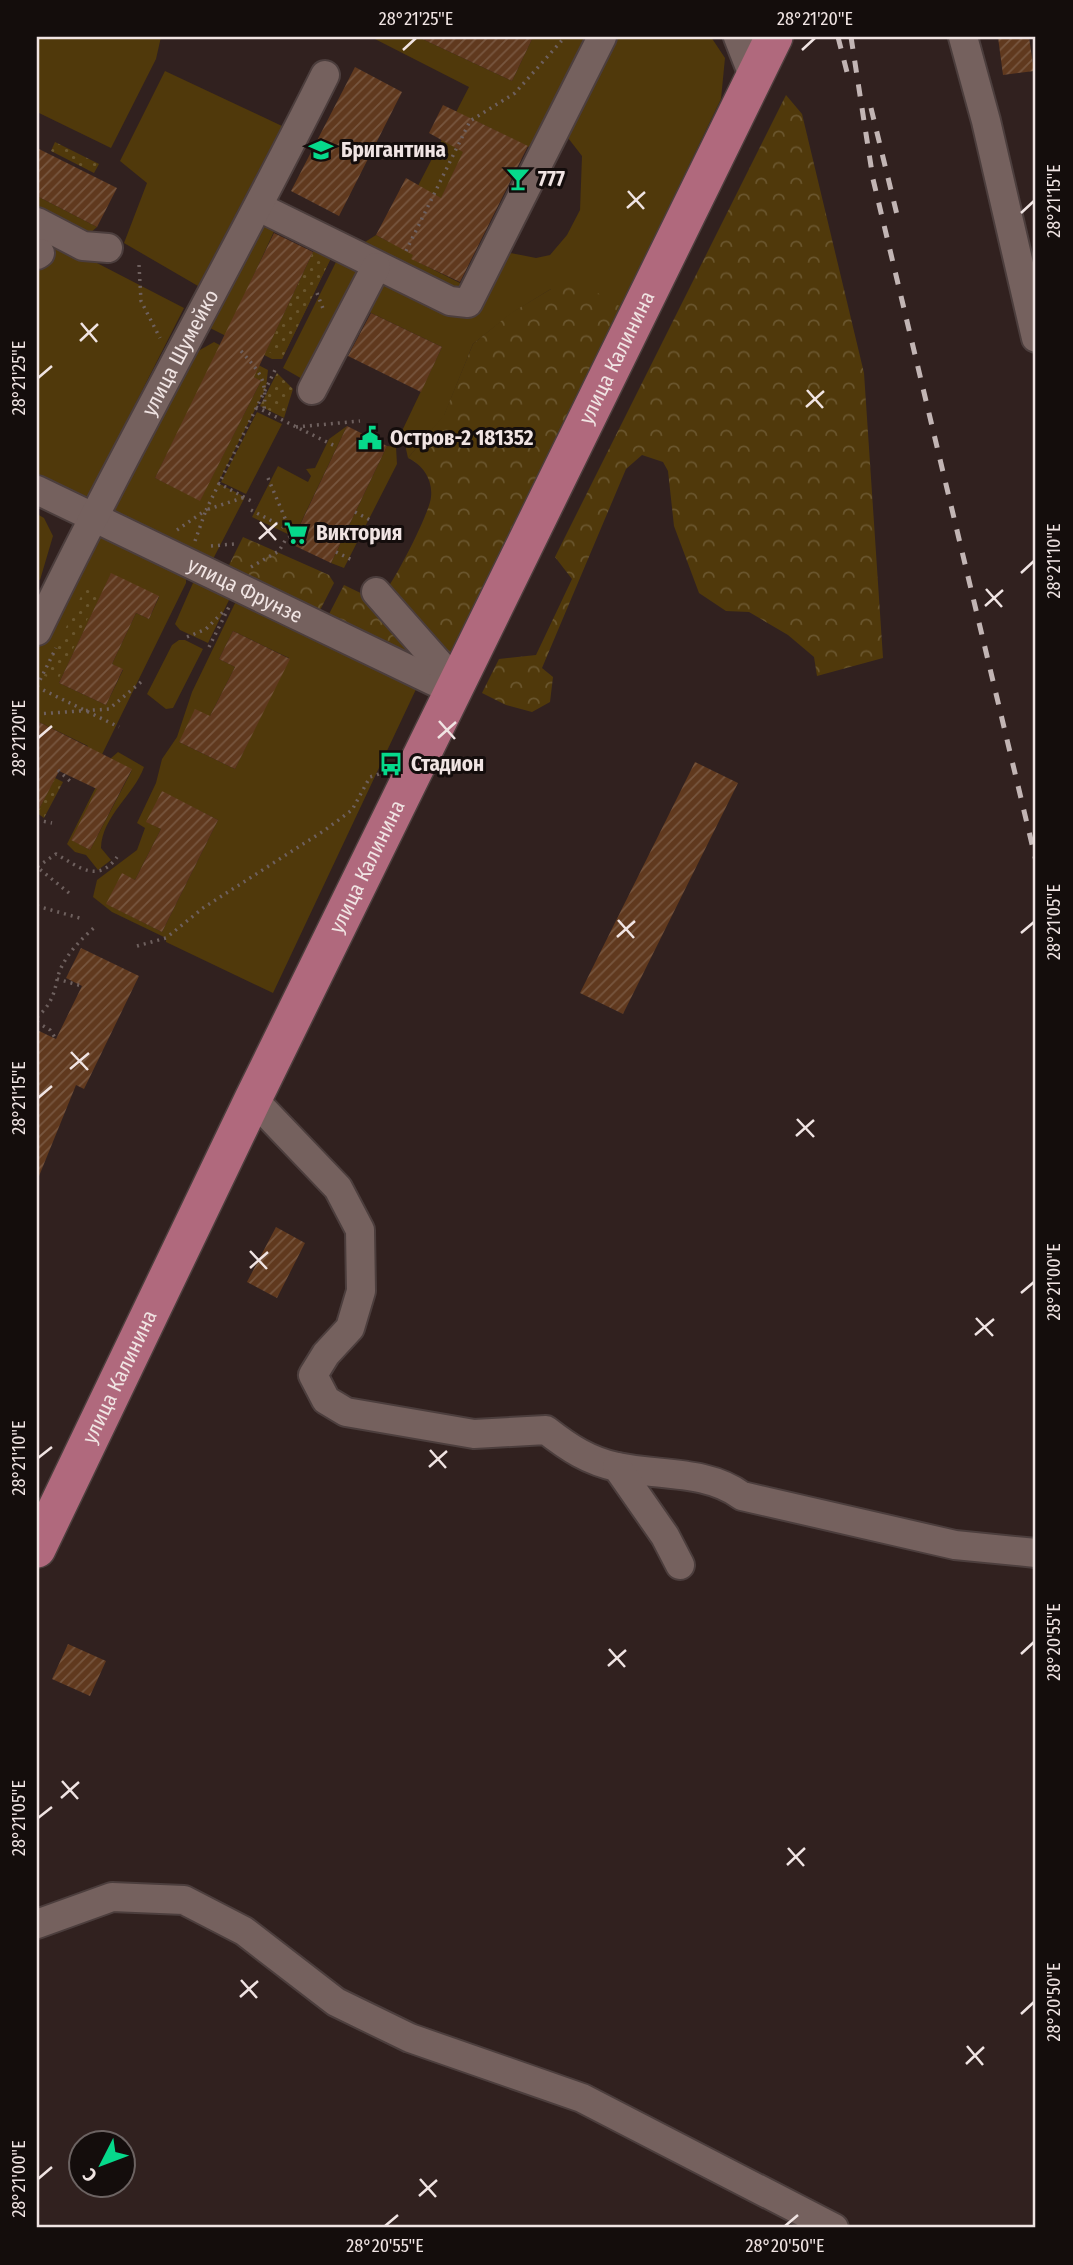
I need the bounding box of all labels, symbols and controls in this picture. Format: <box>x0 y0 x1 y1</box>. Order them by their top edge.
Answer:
text: 28°21'25"E <box>379 8 453 30</box>
text: 28°21'20"E <box>777 8 853 30</box>
school or university icon: Бригантина <box>307 136 335 164</box>
place label: Бригантина <box>341 137 446 163</box>
text: 28°21'15"E <box>1043 164 1065 238</box>
bar icon: 777 <box>504 165 532 193</box>
place label: 777 <box>538 166 565 192</box>
street label: улица Шумейко <box>136 285 224 420</box>
street label: улица Калинина <box>573 287 660 428</box>
text: 28°21'25"E <box>8 341 30 415</box>
public building icon: Остров-2 181352 <box>356 424 384 452</box>
place label: Остров-2 181352 <box>390 425 534 451</box>
supermarket icon: Виктория <box>282 519 310 547</box>
place label: Виктория <box>316 520 402 546</box>
text: 28°21'10"E <box>1043 523 1065 599</box>
street label: улица Фрунзе <box>183 552 307 629</box>
text: 28°21'20"E <box>8 700 30 776</box>
bus stop icon: Стадион <box>377 750 405 778</box>
place label: Стадион <box>411 751 484 777</box>
street label: улица Калинина <box>323 796 411 937</box>
text: 28°21'05"E <box>1043 884 1065 960</box>
text: 28°21'15"E <box>8 1061 30 1135</box>
text: 28°21'00"E <box>1043 1243 1065 1321</box>
street label: улица Калинина <box>77 1306 163 1448</box>
text: 28°21'10"E <box>8 1420 30 1496</box>
text: 28°20'55"E <box>1043 1603 1065 1681</box>
text: 28°21'05"E <box>8 1780 30 1856</box>
text: 28°20'50"E <box>1043 1963 1065 2041</box>
north arrow <box>66 2128 136 2198</box>
text: 28°21'00"E <box>8 2140 30 2218</box>
text: С <box>78 2164 102 2186</box>
text: 28°20'55"E <box>346 2235 424 2257</box>
text: 28°20'50"E <box>746 2235 824 2257</box>

